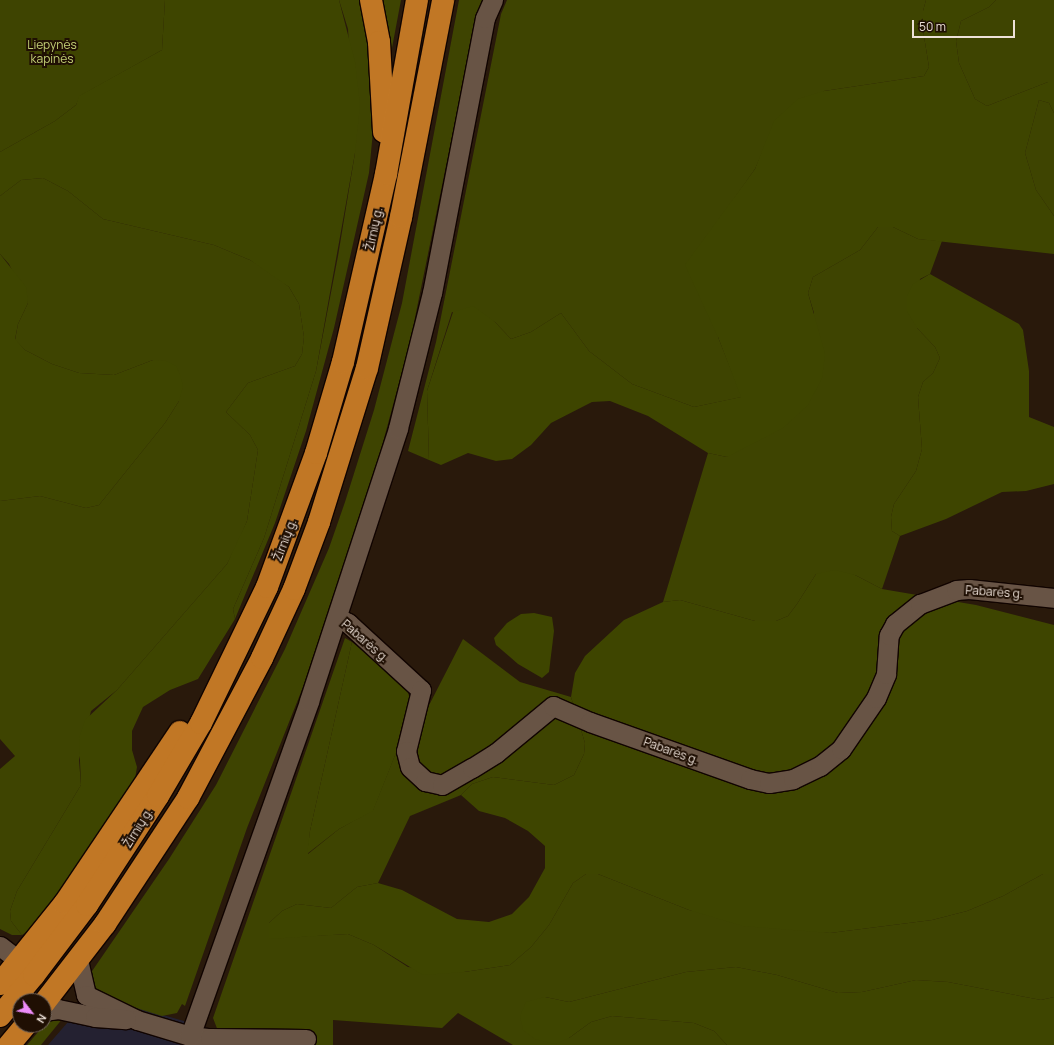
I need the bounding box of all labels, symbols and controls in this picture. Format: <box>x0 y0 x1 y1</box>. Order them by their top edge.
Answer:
scale bar <box>914 12 1017 38</box>
text: 50 m <box>919 18 946 35</box>
park label: Liepynės kapinės <box>27 38 77 66</box>
street label: Žirnių g. <box>362 206 386 252</box>
street label: Žirnių g. <box>270 517 300 563</box>
street label: Pabarės g. <box>965 583 1023 601</box>
street label: Pabarės g. <box>339 617 391 665</box>
street label: Pabarės g. <box>641 734 701 768</box>
street label: Žirnių g. <box>120 805 156 851</box>
north arrow <box>12 993 52 1033</box>
text: N <box>33 1012 50 1026</box>

